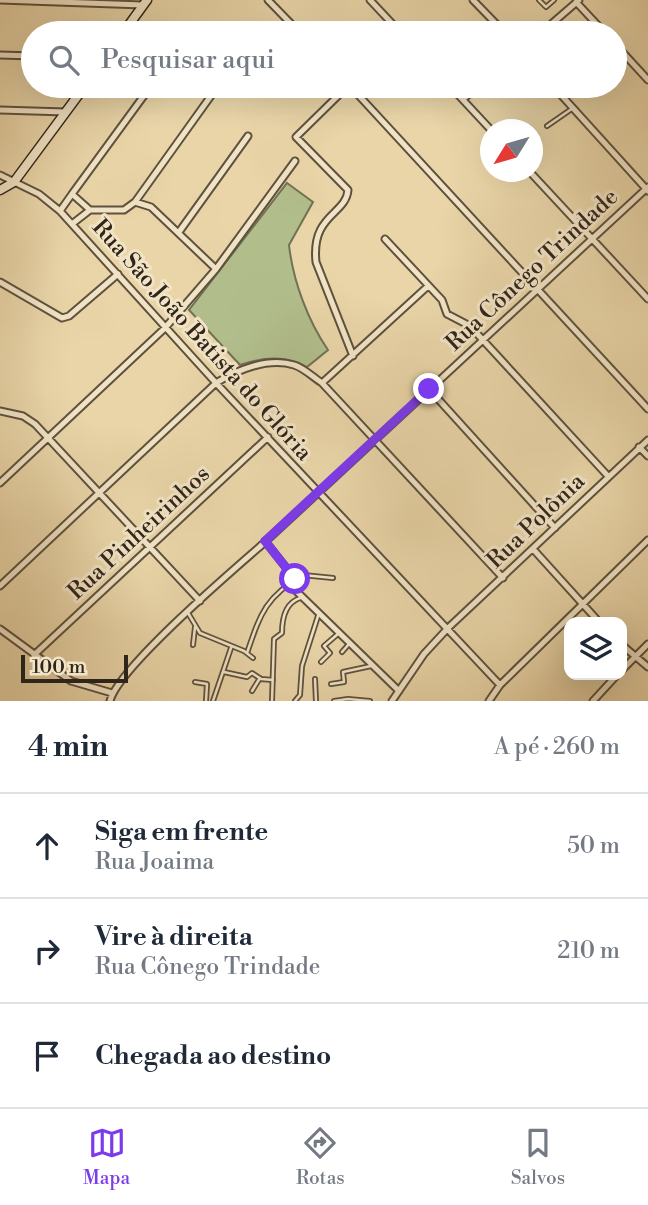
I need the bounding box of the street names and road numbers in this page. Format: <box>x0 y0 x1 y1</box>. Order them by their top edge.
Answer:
street label: Rua Cônego Trindade <box>440 183 624 357</box>
street label: Rua São João Batista do Glória <box>86 213 318 467</box>
street label: Rua Pinheirinhos <box>62 460 216 606</box>
street label: Rua Polônia <box>481 467 591 575</box>

